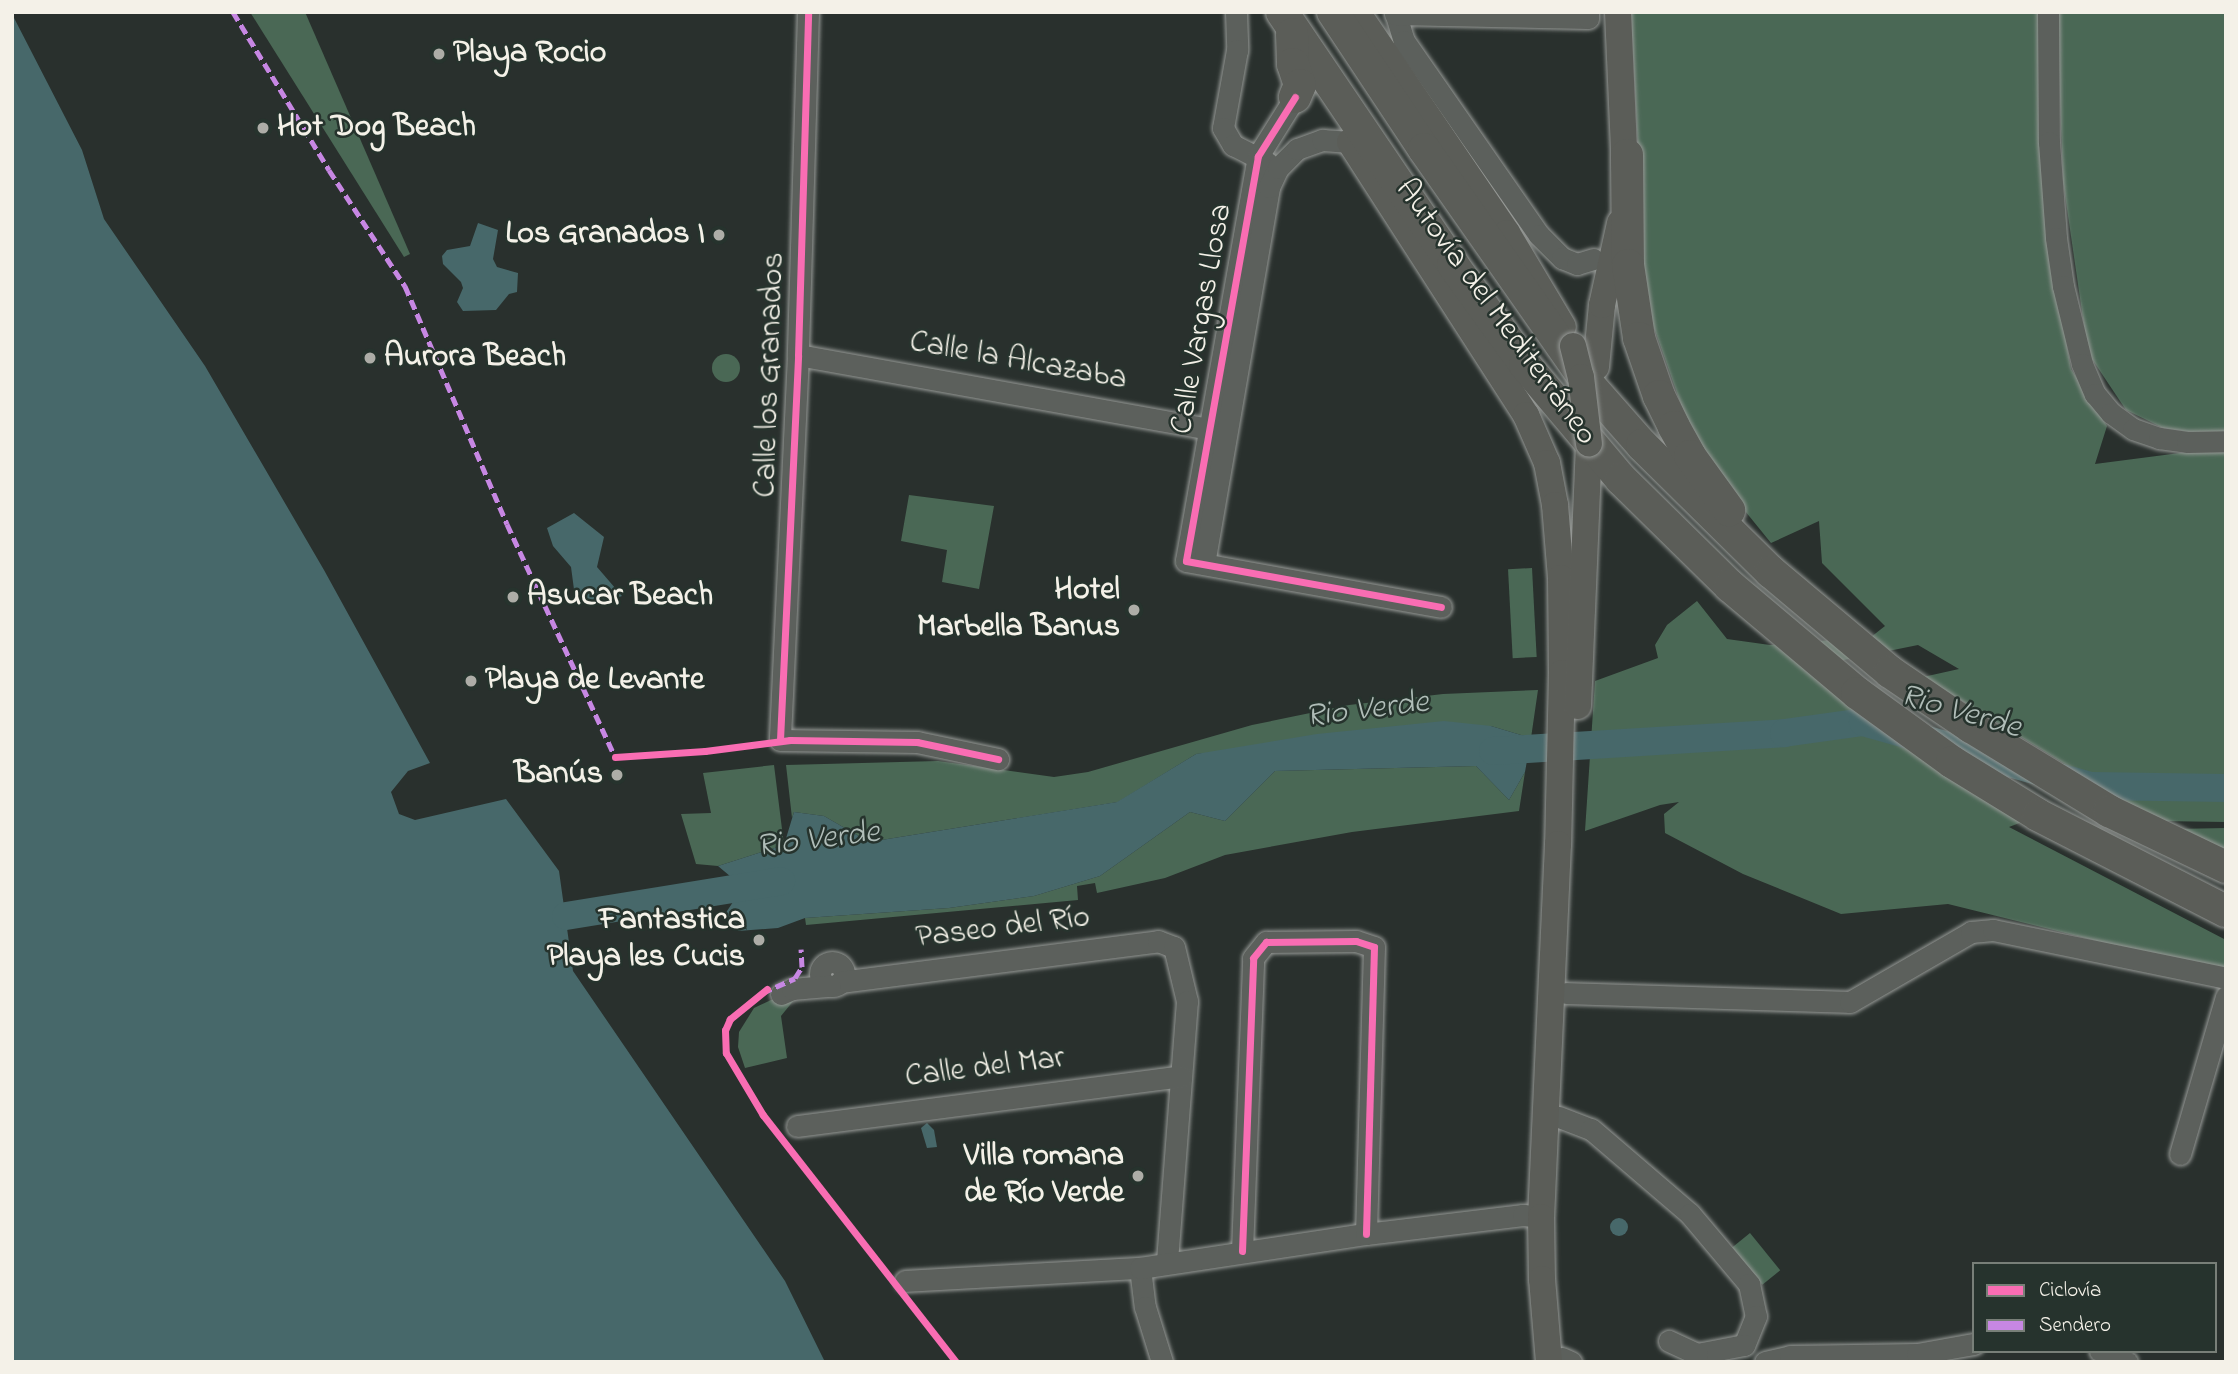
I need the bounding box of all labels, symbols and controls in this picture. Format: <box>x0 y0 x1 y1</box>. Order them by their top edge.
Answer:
place label: Playa Rocio <box>453 35 606 73</box>
marker: Playa Rocio <box>431 46 447 62</box>
place label: Hot Dog Beach <box>277 109 476 147</box>
marker: Hot Dog Beach <box>255 120 271 136</box>
street label: Autovía del Mediterráneo <box>1385 172 1605 454</box>
street label: Calle Vargas Llosa <box>1164 201 1242 437</box>
place label: Los Granados I <box>505 216 705 254</box>
marker: Los Granados I <box>711 227 727 243</box>
street label: Calle los Granados <box>748 252 794 498</box>
street label: Calle la Alcazaba <box>906 324 1130 400</box>
place label: Aurora Beach <box>384 339 566 377</box>
marker: Aurora Beach <box>362 350 378 366</box>
place label: Hotel Marbella Banus <box>917 573 1120 648</box>
place label: Asucar Beach <box>527 578 713 616</box>
marker: Asucar Beach <box>505 589 521 605</box>
marker: Hotel Marbella Banus <box>1126 602 1142 618</box>
place label: Playa de Levante <box>485 662 704 700</box>
marker: Playa de Levante <box>463 673 479 689</box>
water label: Rio Verde <box>1895 677 2025 749</box>
water label: Rio Verde <box>1303 684 1431 738</box>
place label: Banús <box>514 756 603 794</box>
marker: Banús <box>609 767 625 783</box>
water label: Rio Verde <box>754 814 882 868</box>
street label: Paseo del Río <box>914 899 1092 959</box>
place label: Fantastica Playa les Cucis <box>547 903 745 978</box>
marker: Fantastica Playa les Cucis <box>751 932 767 948</box>
street label: Calle del Mar <box>903 1040 1067 1098</box>
place label: Villa romana de Río Verde <box>964 1139 1124 1214</box>
marker: Villa romana de Río Verde <box>1130 1168 1146 1184</box>
legend <box>1972 1262 2217 1353</box>
text: Ciclovía <box>2039 1276 2101 1306</box>
text: Sendero <box>2039 1311 2111 1341</box>

